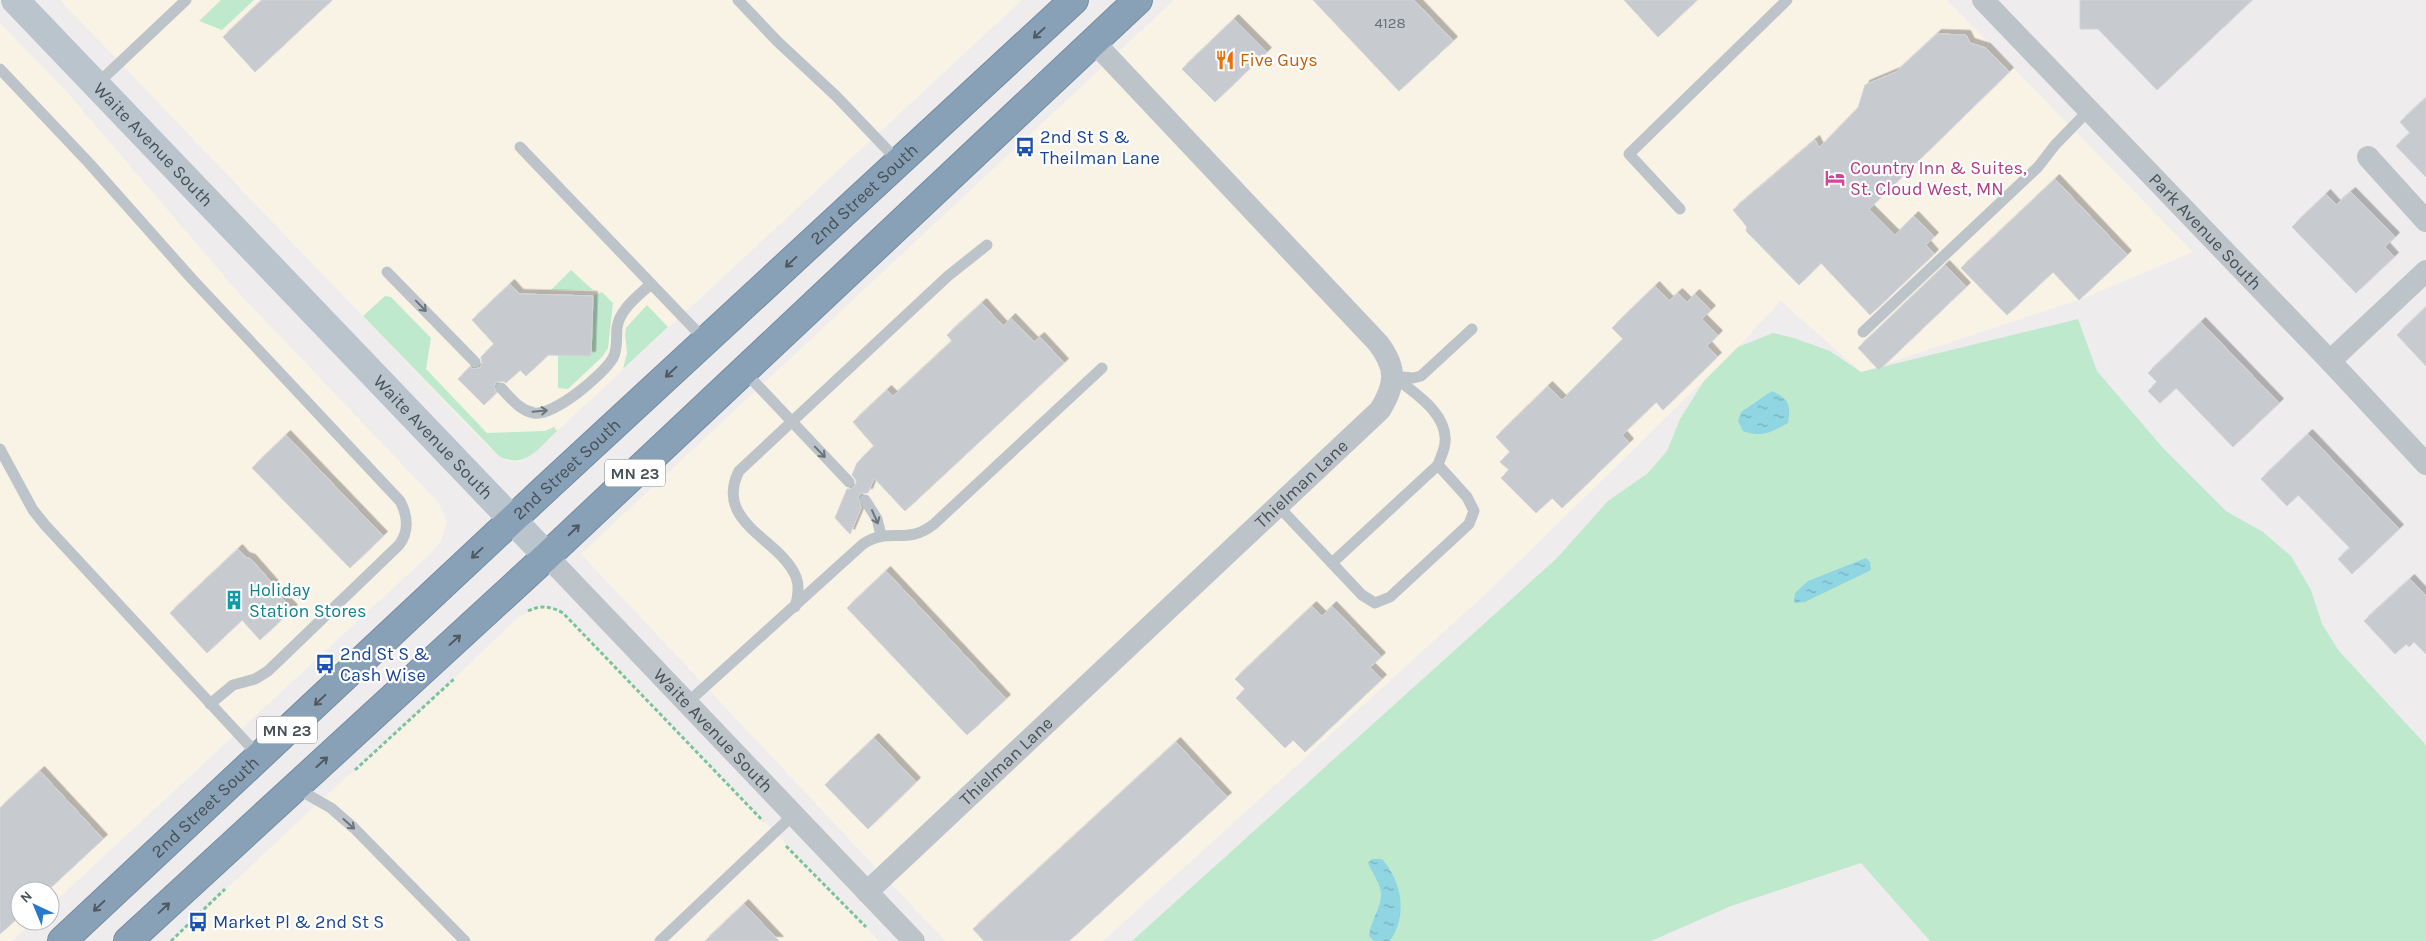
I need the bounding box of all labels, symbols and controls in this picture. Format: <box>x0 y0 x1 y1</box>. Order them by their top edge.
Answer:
house number: 4128 <box>1374 14 1406 32</box>
one-way arrow <box>1032 27 1045 39</box>
restaurant icon: Five Guys <box>1214 49 1236 71</box>
place label: Five Guys <box>1240 49 1318 71</box>
street label: Waite Avenue South <box>89 78 218 211</box>
place label: 2nd St S & Theilman Lane <box>1040 126 1160 169</box>
bus stop icon: 2nd St S & Theilman Lane <box>1014 136 1036 158</box>
street label: 2nd Street South <box>805 139 923 249</box>
place label: Country Inn & Suites, St. Cloud West, MN <box>1850 157 2027 200</box>
hotel icon: Country Inn & Suites, St. Cloud West, MN <box>1824 167 1846 189</box>
street label: Park Avenue South <box>2144 168 2267 294</box>
one-way arrow <box>784 256 797 268</box>
one-way arrow <box>415 300 427 312</box>
one-way arrow <box>665 367 678 378</box>
street label: Waite Avenue South <box>369 370 498 504</box>
one-way arrow <box>532 407 548 416</box>
street label: 2nd Street South <box>508 414 625 525</box>
street label: Thielman Lane <box>1250 435 1353 533</box>
one-way arrow <box>814 445 826 458</box>
road number: MN 23 <box>605 459 665 486</box>
one-way arrow <box>871 509 881 524</box>
one-way arrow <box>568 524 581 536</box>
one-way arrow <box>470 547 483 559</box>
place label: Holiday Station Stores <box>249 579 366 622</box>
building icon: Holiday Station Stores <box>223 589 245 611</box>
one-way arrow <box>448 634 461 646</box>
place label: 2nd St S & Cash Wise <box>340 643 430 686</box>
bus stop icon: 2nd St S & Cash Wise <box>314 653 336 675</box>
street label: Waite Avenue South <box>649 663 778 797</box>
one-way arrow <box>313 694 326 706</box>
street label: Thielman Lane <box>955 712 1057 810</box>
road number: MN 23 <box>257 716 317 744</box>
street label: 2nd Street South <box>147 751 263 863</box>
one-way arrow <box>315 756 328 768</box>
one-way arrow <box>343 818 355 830</box>
north arrow <box>10 881 60 931</box>
text: N <box>17 887 36 907</box>
one-way arrow <box>92 900 105 912</box>
one-way arrow <box>158 902 170 914</box>
bus stop icon: Market Pl & 2nd St S <box>187 911 209 933</box>
place label: Market Pl & 2nd St S <box>213 911 384 933</box>

